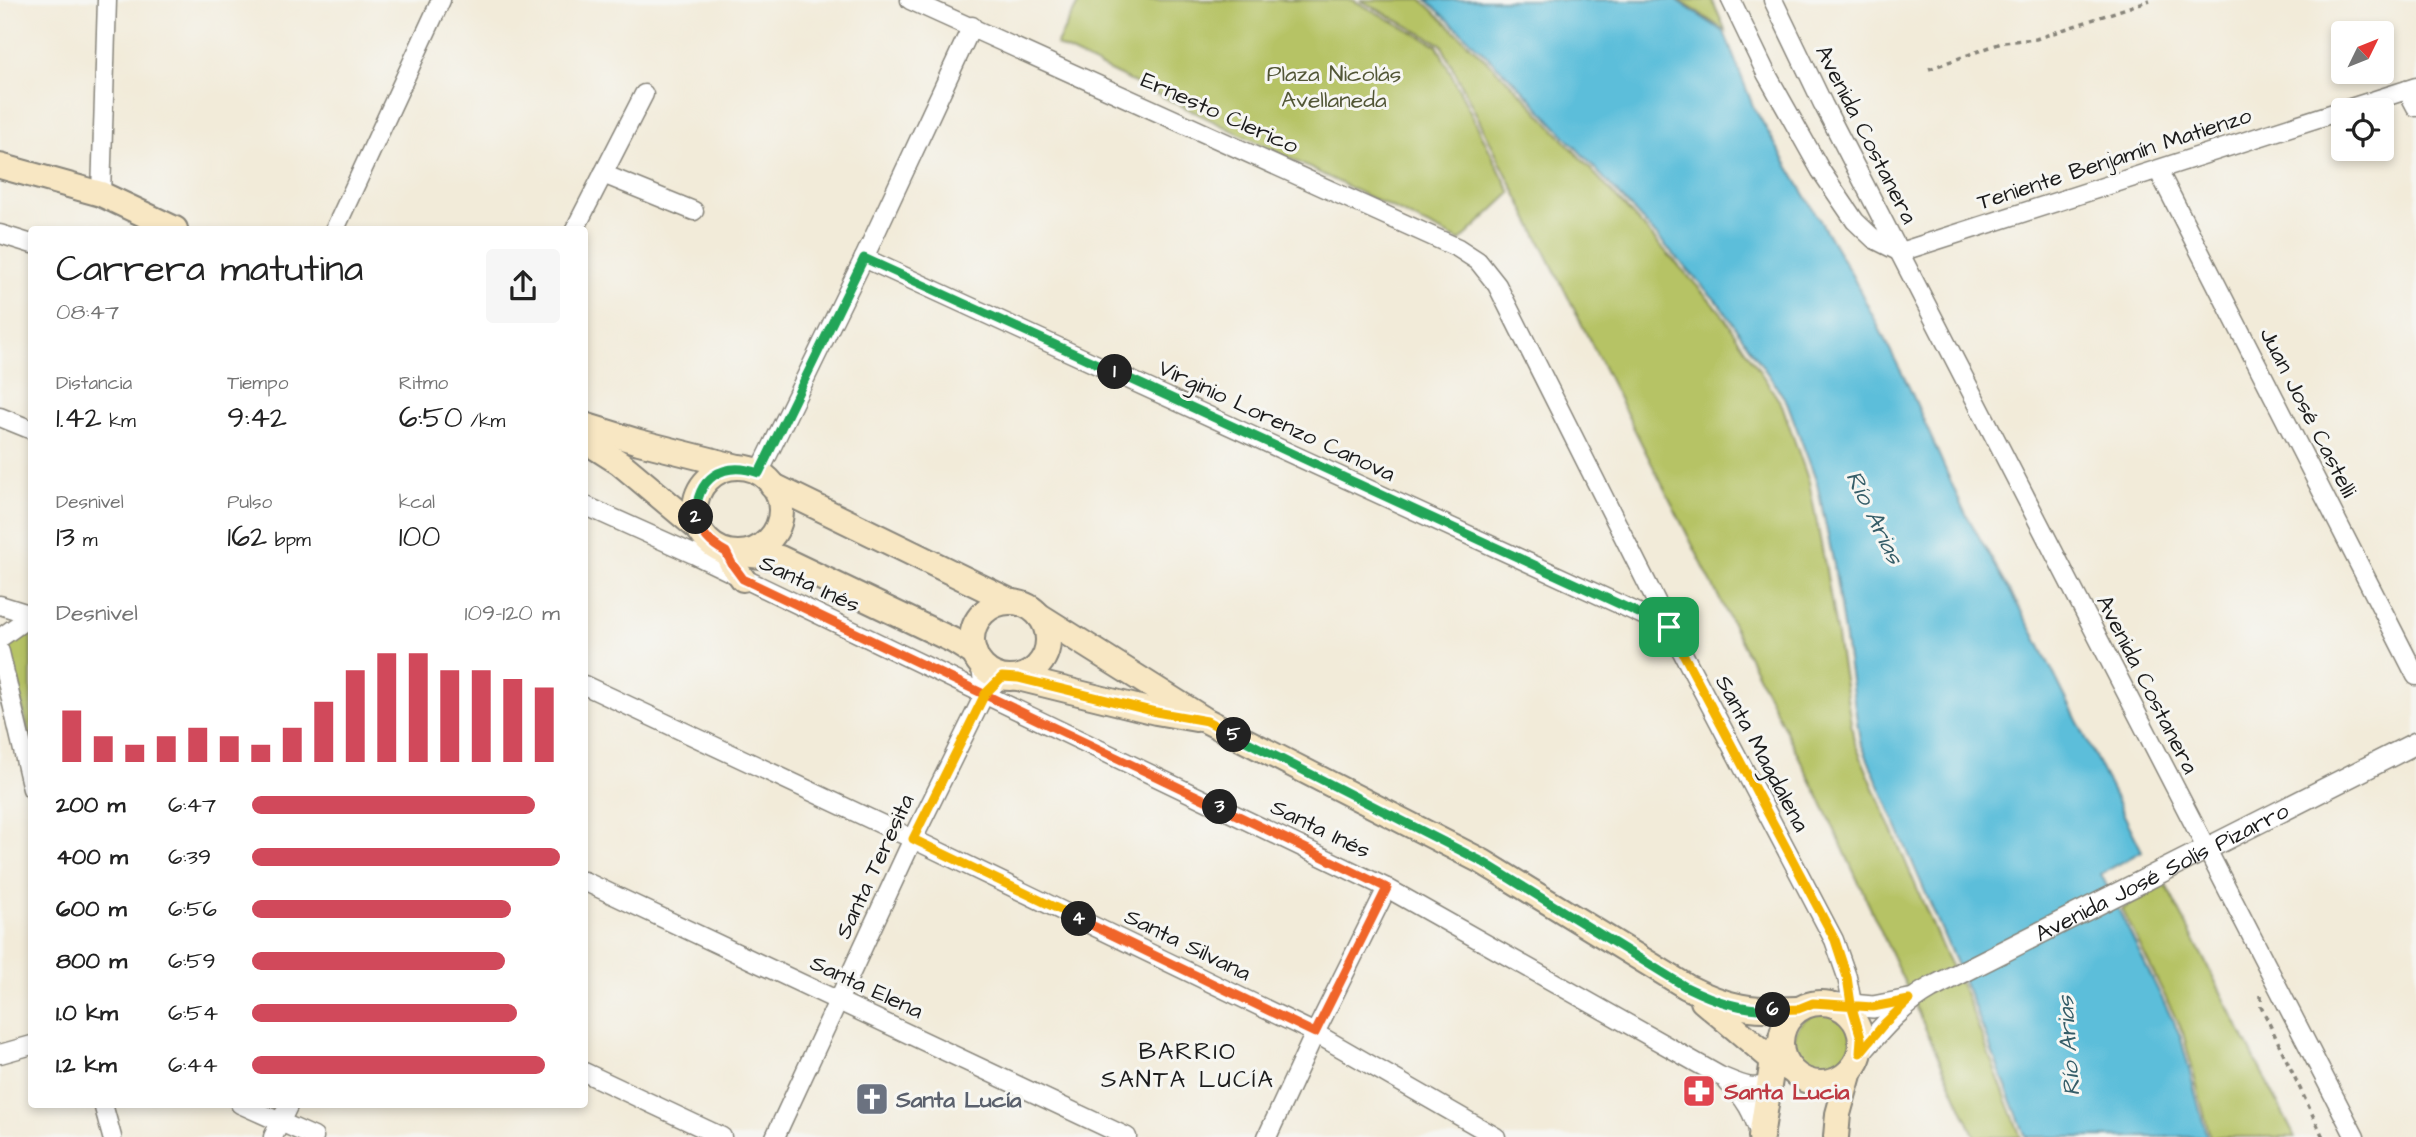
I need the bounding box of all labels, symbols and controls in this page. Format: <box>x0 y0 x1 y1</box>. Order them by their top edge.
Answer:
north arrow <box>2331 21 2394 84</box>
map controls <box>2331 21 2394 161</box>
street label: Avenida Costanera <box>1807 39 1925 230</box>
park label: Plaza Nicolás Avellaneda <box>1267 58 1401 116</box>
street label: Ernesto Clerico <box>1136 64 1303 162</box>
button: locate <box>2331 98 2394 161</box>
street label: Teniente Benjamín Matienzo <box>1973 99 2256 218</box>
text: Carrera matutina <box>56 244 363 296</box>
button: share <box>486 249 560 323</box>
text: 08:47 <box>56 296 119 328</box>
street label: Juan José Castelli <box>2252 322 2365 503</box>
street label: Virginio Lorenzo Canova <box>1152 352 1401 491</box>
pin: 1 <box>1098 354 1132 390</box>
text: 1 <box>1113 358 1116 385</box>
text: Distancia <box>56 370 132 397</box>
text: Tiempo <box>227 370 288 397</box>
text: Ritmo <box>399 370 448 397</box>
text: 1.42 <box>56 397 102 439</box>
text: 9:42 <box>227 397 287 439</box>
text: 6:50 <box>399 397 463 439</box>
text: km <box>102 408 136 435</box>
text: /km <box>463 408 505 435</box>
water label: Río Arias <box>1837 465 1912 572</box>
text: Desnivel <box>56 489 124 516</box>
text: Pulso <box>227 489 272 516</box>
text: kcal <box>399 489 435 516</box>
pin: 2 <box>678 500 714 534</box>
text: 2 <box>690 503 701 530</box>
text: 13 <box>56 516 75 558</box>
text: 162 <box>227 516 267 558</box>
text: 100 <box>399 516 440 558</box>
text: m <box>75 527 98 554</box>
text: bpm <box>267 527 311 554</box>
street label: Santa Inés <box>754 547 865 621</box>
street label: Avenida Costanera <box>2088 589 2206 780</box>
text: Desnivel <box>56 597 138 629</box>
text: 109–120 m <box>465 597 560 629</box>
pin <box>1639 597 1699 657</box>
icon: arrive <box>1650 608 1688 646</box>
street label: Santa Magdalena <box>1706 669 1817 838</box>
pin: 5 <box>1216 718 1252 752</box>
text: 5 <box>1227 721 1240 748</box>
text: 200 m <box>56 789 125 821</box>
text: 6:47 <box>168 789 216 821</box>
street label: Santa Teresita <box>827 789 923 944</box>
pin: 3 <box>1202 790 1238 824</box>
street label: Santa Inés <box>1265 791 1376 867</box>
text: 3 <box>1215 793 1224 820</box>
street label: Avenida José Solís Pizarro <box>2030 795 2294 950</box>
text: 400 m <box>56 841 128 873</box>
text: 6:39 <box>168 841 211 873</box>
text: 600 m <box>56 893 127 925</box>
text: 6:56 <box>168 893 217 925</box>
street label: Santa Silvana <box>1119 901 1256 989</box>
pin: 4 <box>1062 902 1096 936</box>
text: 4 <box>1072 905 1085 932</box>
text: 800 m <box>56 945 127 977</box>
text: 6:59 <box>168 945 216 977</box>
street label: Santa Elena <box>805 947 928 1027</box>
pin: 6 <box>1756 992 1790 1028</box>
water label: Río Arias <box>2048 993 2089 1097</box>
text: 6 <box>1767 996 1778 1023</box>
text: 1.0 km <box>56 997 118 1029</box>
text: 6:54 <box>168 997 218 1029</box>
district label: BARRIO SANTA LUCÍA <box>1101 1035 1275 1097</box>
text: 1.2 km <box>56 1049 117 1081</box>
text: 6:44 <box>168 1049 218 1081</box>
pharmacy icon: Santa Lucia <box>1680 1072 1718 1110</box>
place label: Santa Lucia <box>1723 1076 1850 1108</box>
church icon: Santa Lucía <box>853 1080 891 1118</box>
place label: Santa Lucía <box>895 1084 1022 1116</box>

